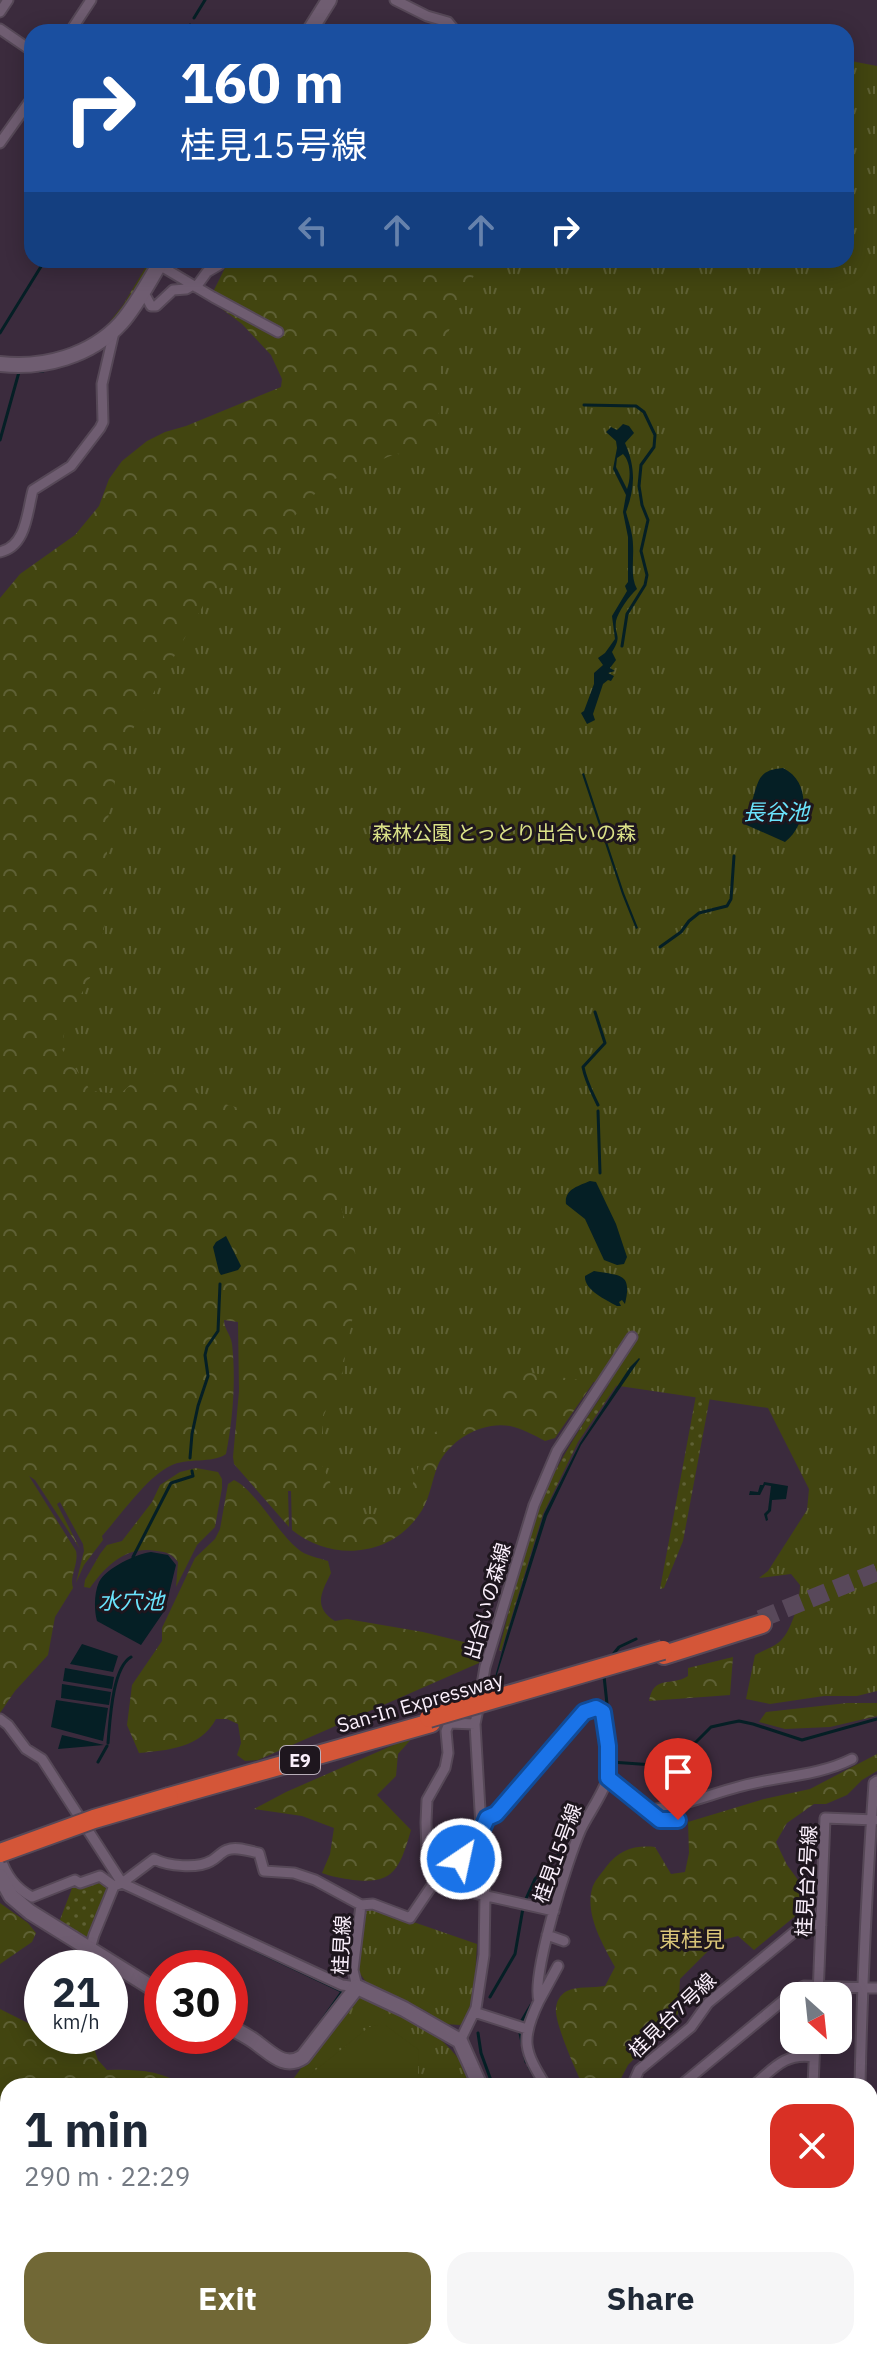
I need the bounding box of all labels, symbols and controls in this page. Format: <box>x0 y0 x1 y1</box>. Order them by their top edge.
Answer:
text: 160 m <box>180 46 344 118</box>
icon: right <box>48 56 152 160</box>
text: 桂見15号線 <box>180 121 367 168</box>
icon: left <box>291 208 335 252</box>
icon: ahead <box>375 208 419 252</box>
icon: ahead <box>459 208 503 252</box>
icon: right <box>543 208 587 252</box>
water label: 長谷池 <box>743 797 811 826</box>
park label: 森林公園 とっとり出合いの森 <box>372 819 636 846</box>
street label: 出合いの森線 <box>457 1540 517 1662</box>
water label: 水穴池 <box>98 1586 166 1615</box>
street label: San-In Expressway <box>334 1665 506 1739</box>
pin <box>644 1738 712 1820</box>
road number: E9 <box>280 1746 320 1774</box>
icon: arrive <box>656 1750 700 1794</box>
street label: 桂見15号線 <box>527 1800 587 1906</box>
position arrow <box>419 1817 503 1901</box>
street label: 桂見台2号線 <box>790 1824 822 1938</box>
street label: 桂見線 <box>326 1914 356 1976</box>
district label: 東桂見 <box>659 1924 725 1953</box>
speed limit sign: 30 <box>144 1950 248 2054</box>
text: 21 <box>52 1966 100 2018</box>
street label: 桂見台7号線 <box>622 1966 722 2064</box>
north arrow <box>780 1982 852 2054</box>
map controls <box>780 1982 852 2054</box>
text: km/h <box>52 2008 100 2035</box>
text: 1 min <box>24 2098 149 2160</box>
button: close <box>770 2104 854 2188</box>
text: 290 m · 22:29 <box>24 2159 190 2193</box>
button: Exit <box>24 2252 431 2344</box>
button: Share <box>447 2252 854 2344</box>

